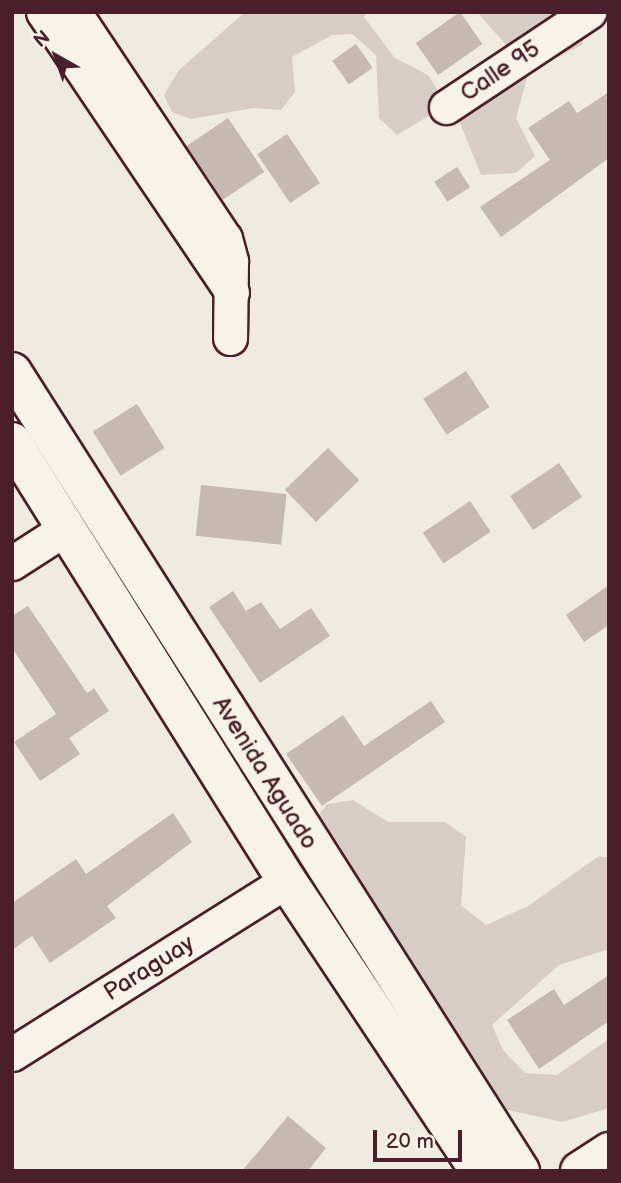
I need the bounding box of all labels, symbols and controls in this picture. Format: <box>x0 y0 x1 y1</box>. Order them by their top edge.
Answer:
north arrow <box>21 21 91 91</box>
text: N <box>29 26 55 53</box>
street label: Calle 95 <box>455 34 545 108</box>
street label: Avenida Aguado <box>206 691 324 855</box>
street label: Paraguay <box>98 929 200 1007</box>
scale bar <box>376 1116 465 1160</box>
text: 20 m <box>386 1129 434 1154</box>

